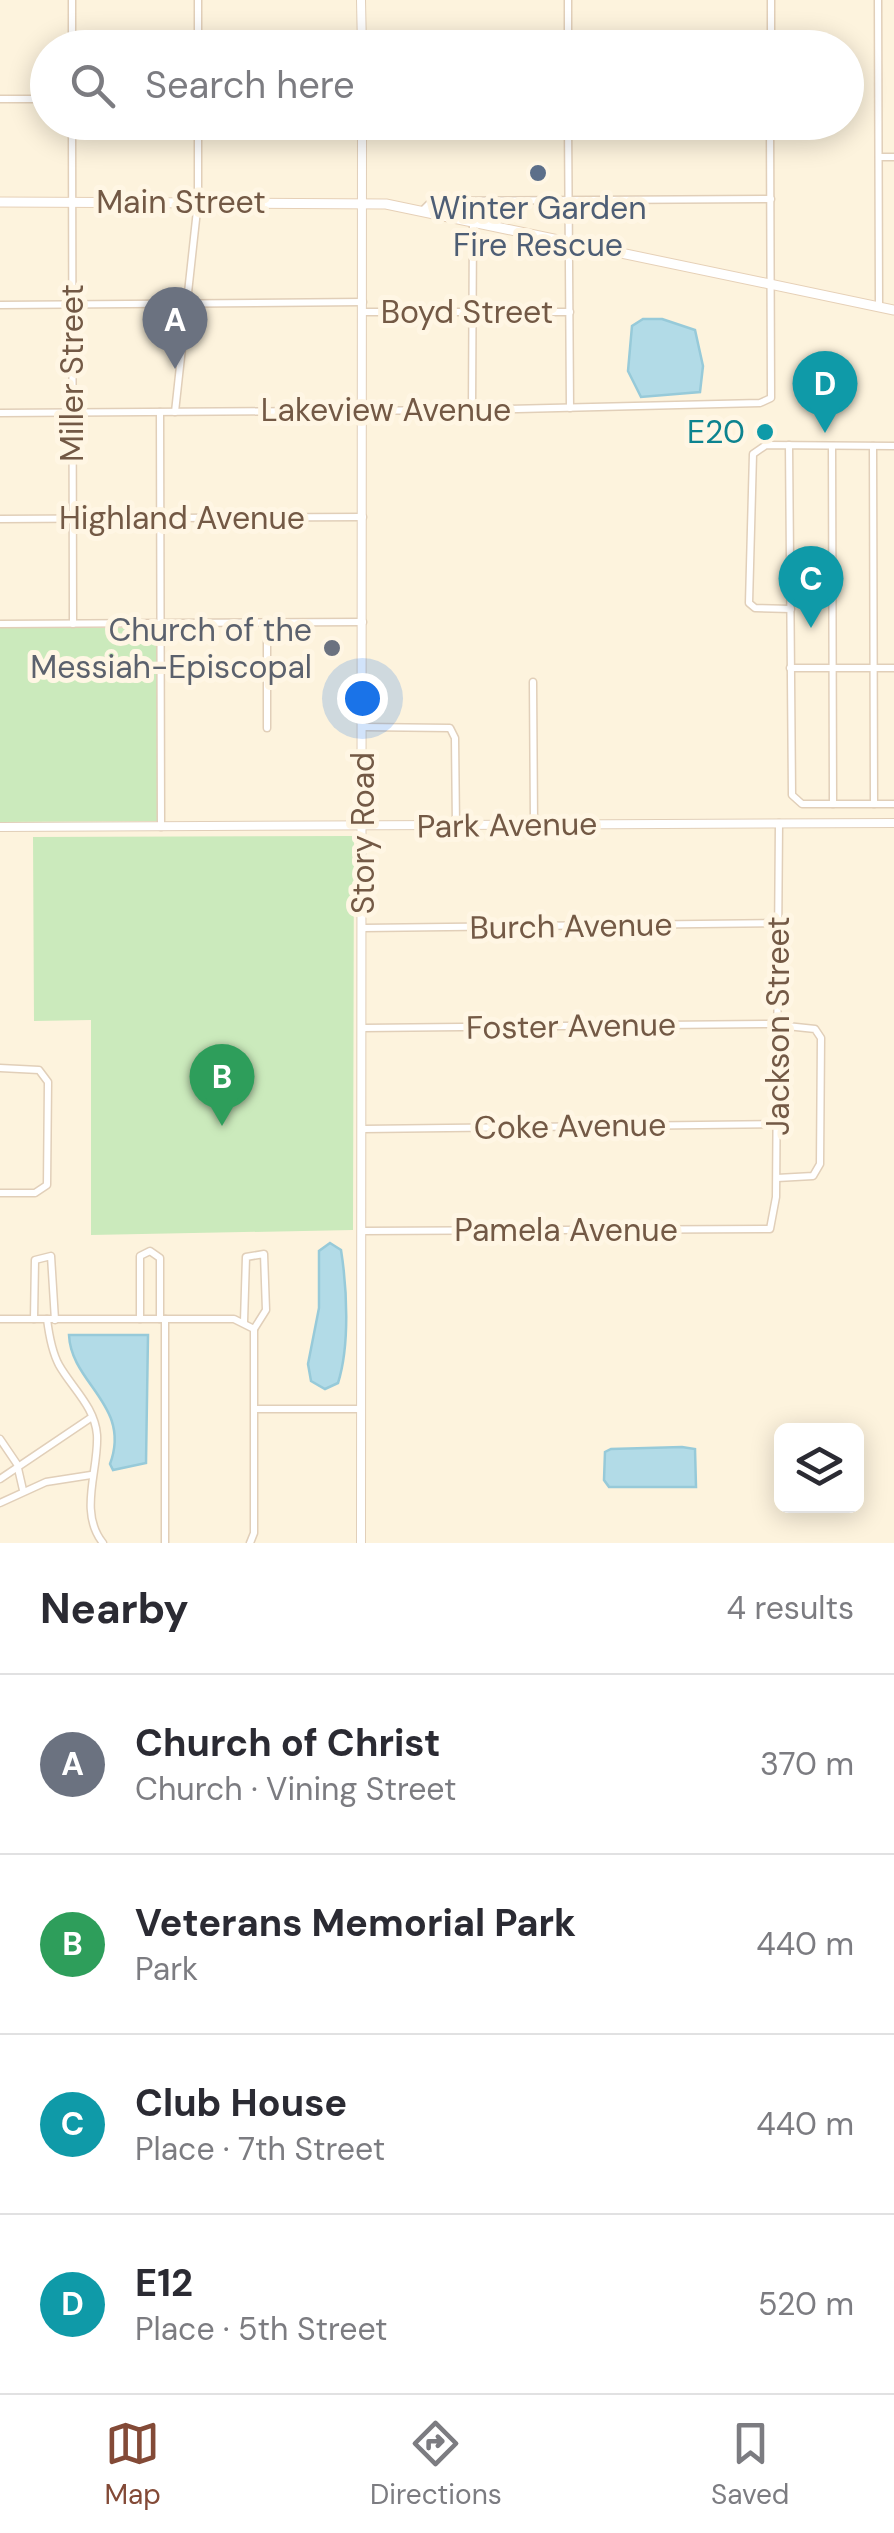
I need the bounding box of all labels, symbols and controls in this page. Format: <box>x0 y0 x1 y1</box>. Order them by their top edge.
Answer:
search box <box>30 30 864 140</box>
icon: search <box>65 58 120 113</box>
text: Search here <box>145 60 355 110</box>
marker: Winter Garden Fire Rescue <box>527 162 549 184</box>
street label: Main Street <box>96 181 266 223</box>
place label: Winter Garden Fire Rescue <box>429 187 647 266</box>
street label: Miller Street <box>51 284 93 462</box>
pin: A <box>142 286 208 369</box>
street label: Boyd Street <box>381 291 553 333</box>
pin: D <box>792 350 858 433</box>
street label: Lakeview Avenue <box>261 389 511 431</box>
place label: E20 <box>687 411 745 453</box>
marker: E20 <box>754 421 776 443</box>
street label: Highland Avenue <box>59 497 305 539</box>
pin: C <box>778 546 844 628</box>
place label: Church of the Messiah-Episcopal <box>30 609 312 688</box>
marker: Church of the Messiah-Episcopal <box>321 637 343 659</box>
your location <box>337 673 388 724</box>
street label: Story Road <box>342 752 384 914</box>
street label: Park Avenue <box>416 802 598 848</box>
street label: Burch Avenue <box>469 903 673 949</box>
street label: Jackson Street <box>757 916 799 1136</box>
street label: Foster Avenue <box>466 1003 676 1049</box>
pin: B <box>190 1044 254 1126</box>
street label: Coke Avenue <box>473 1103 667 1149</box>
street label: Pamela Avenue <box>454 1209 678 1251</box>
map controls <box>774 1423 864 1513</box>
button: layers <box>774 1423 864 1513</box>
text: Nearby <box>40 1581 189 1636</box>
text: 4 results <box>727 1587 854 1629</box>
text: Church of Christ <box>135 1718 440 1768</box>
text: A <box>61 1743 84 1785</box>
text: 370 m <box>760 1743 854 1785</box>
text: Church · Vining Street <box>135 1768 457 1810</box>
text: Veterans Memorial Park <box>135 1898 576 1948</box>
text: B <box>62 1923 83 1965</box>
text: 440 m <box>756 1923 854 1965</box>
text: Park <box>135 1948 198 1990</box>
text: Club House <box>135 2078 347 2128</box>
text: C <box>61 2103 84 2145</box>
text: 440 m <box>756 2103 854 2145</box>
text: Place · 7th Street <box>135 2128 385 2170</box>
text: E12 <box>135 2258 193 2308</box>
text: D <box>61 2283 84 2325</box>
text: 520 m <box>758 2283 854 2325</box>
text: Place · 5th Street <box>135 2308 388 2350</box>
tab: Map <box>105 2416 161 2513</box>
tab: Directions <box>370 2416 502 2513</box>
tab: Saved <box>711 2416 789 2513</box>

